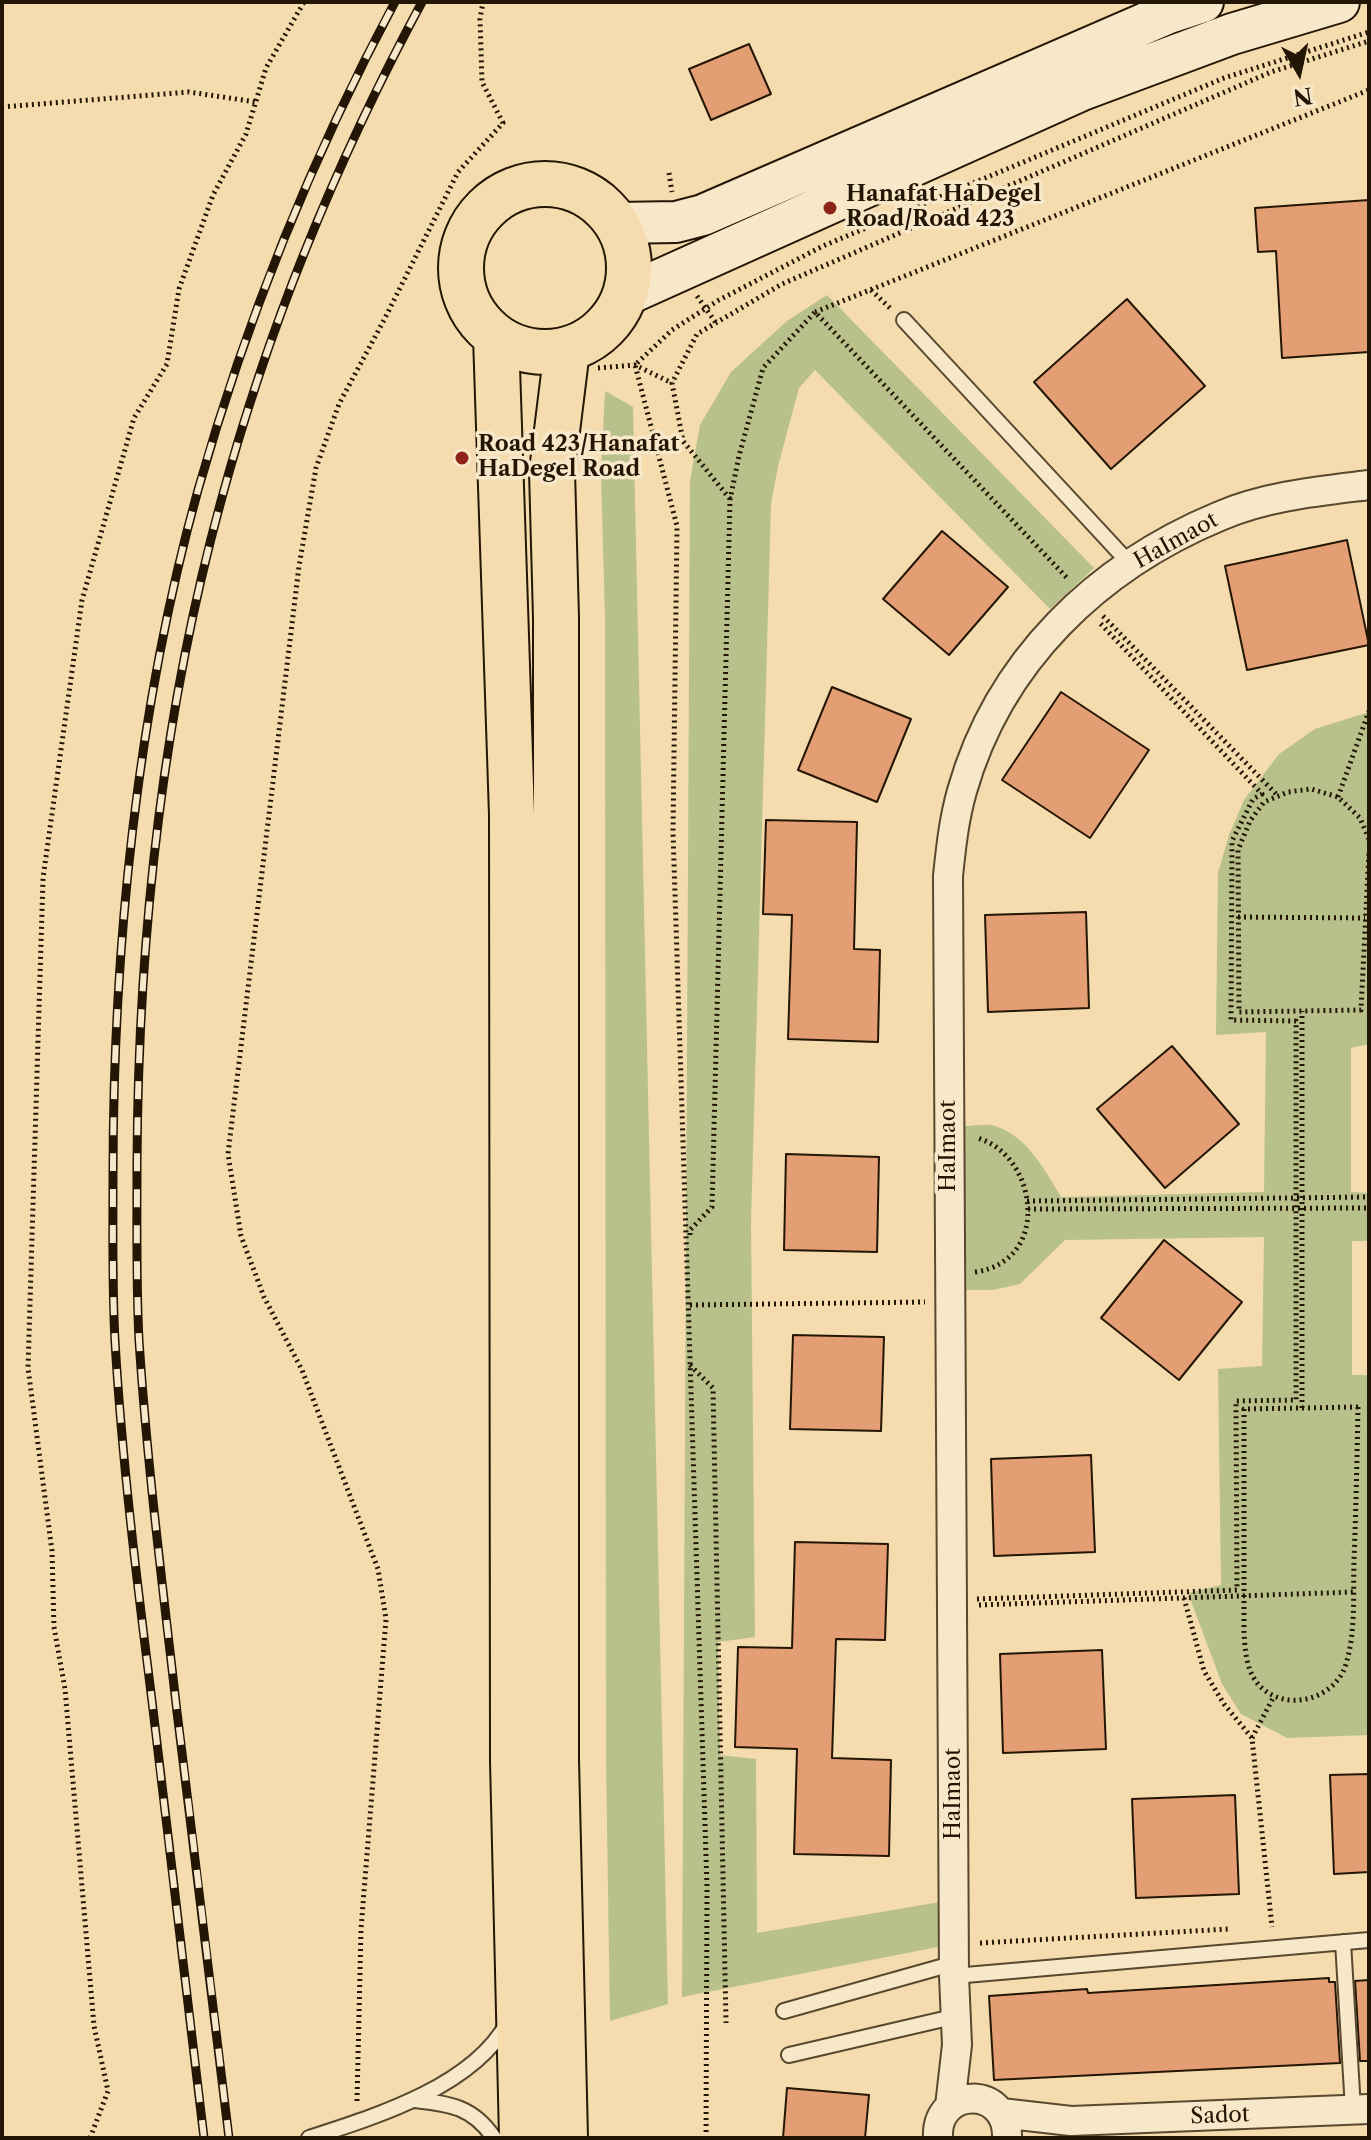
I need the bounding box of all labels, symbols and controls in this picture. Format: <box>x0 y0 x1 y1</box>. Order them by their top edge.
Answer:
north arrow <box>1259 32 1339 112</box>
text: N <box>1291 81 1314 111</box>
place label: Hanafat HaDegel Road/Road 423 <box>846 182 1041 234</box>
marker: Hanafat HaDegel Road/Road 423 <box>821 199 839 217</box>
place label: Road 423/Hanafat HaDegel Road <box>478 432 679 484</box>
marker: Road 423/Hanafat HaDegel Road <box>453 449 471 467</box>
street label: HaImaot <box>1129 507 1223 575</box>
street label: HaImaot <box>936 1100 962 1192</box>
street label: HaImaot <box>941 1748 967 1840</box>
street label: Sadot <box>1190 2102 1250 2130</box>

